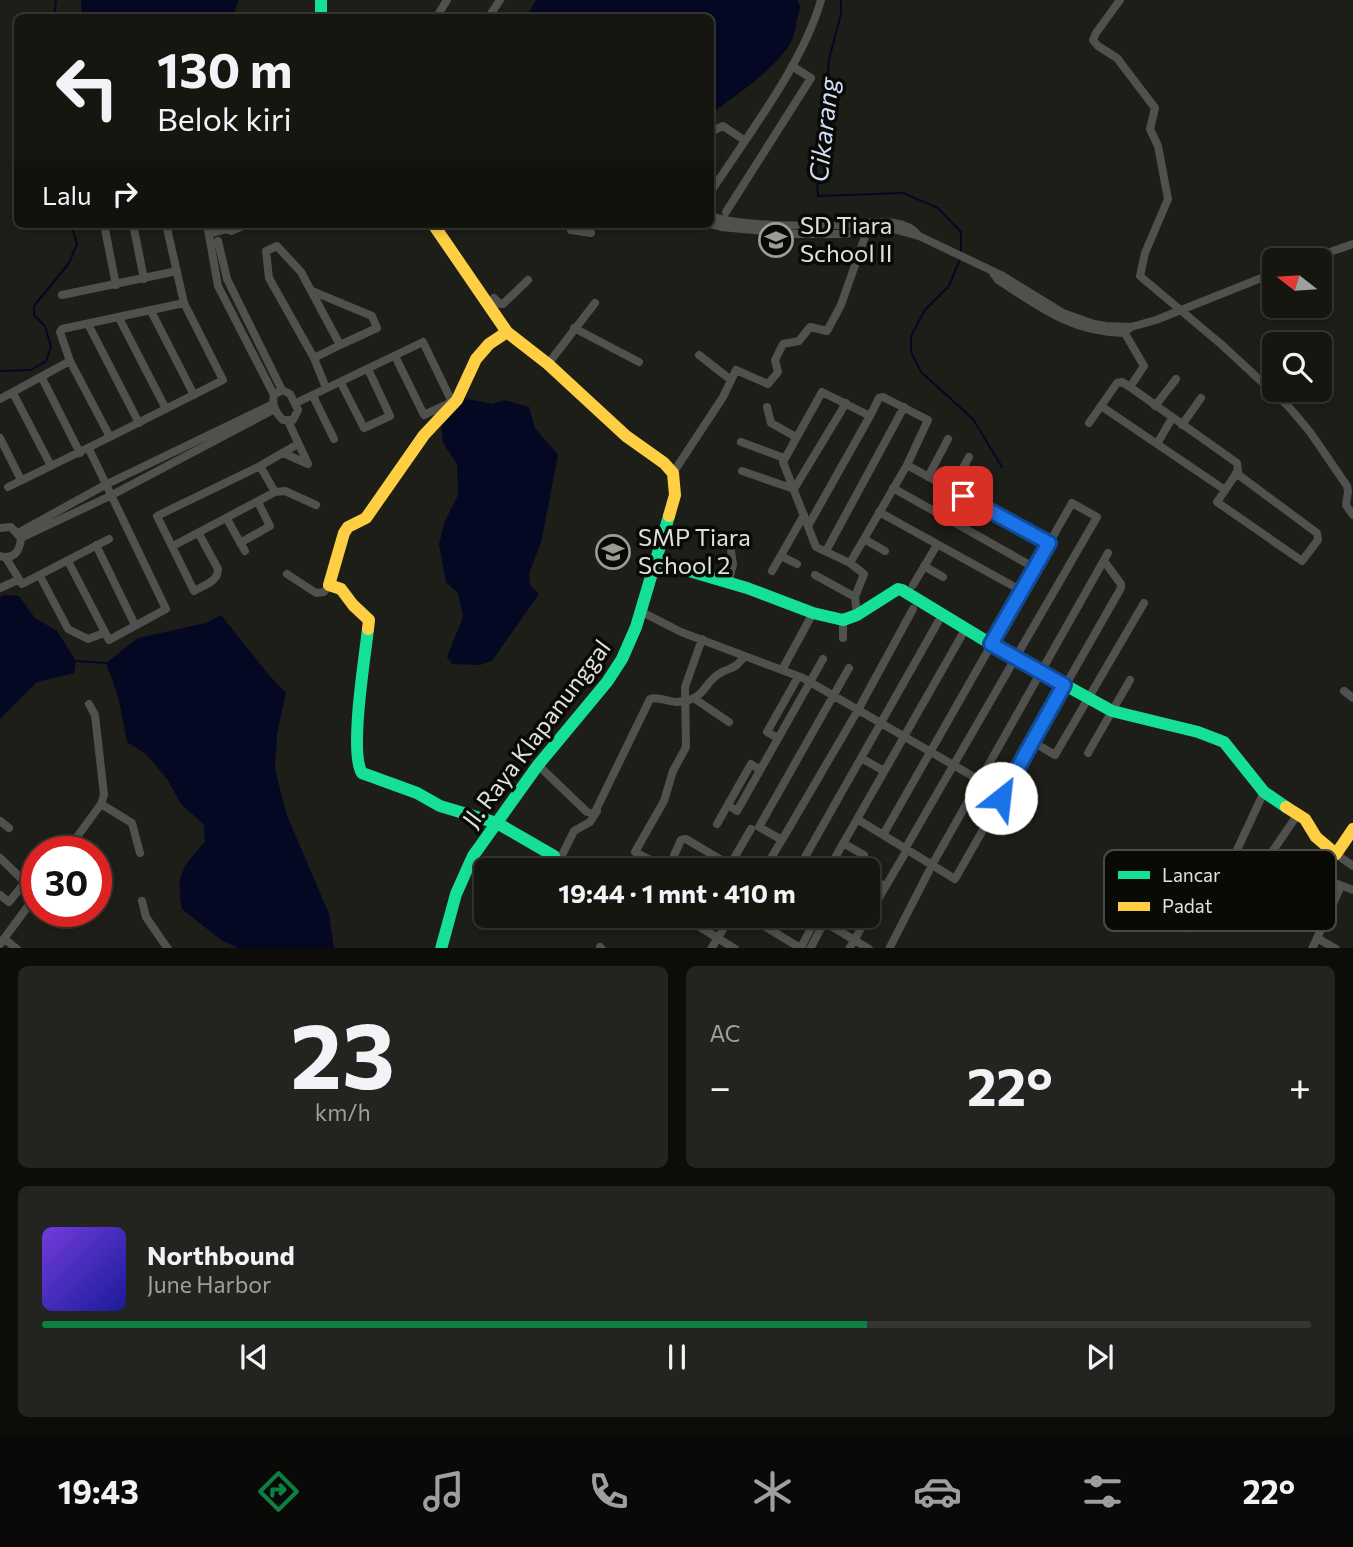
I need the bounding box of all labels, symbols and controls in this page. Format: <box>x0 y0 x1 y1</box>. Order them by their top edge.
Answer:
text: 130 m <box>157 38 292 98</box>
icon: left <box>42 42 133 133</box>
water label: Cikarang <box>802 75 843 184</box>
text: Belok kiri <box>157 98 292 138</box>
icon: right <box>106 175 144 213</box>
text: Lalu <box>42 179 92 210</box>
place label: SD Tiara School II <box>800 210 893 267</box>
school or university icon: SD Tiara School II <box>757 221 795 259</box>
north arrow <box>1262 248 1332 318</box>
map controls <box>1262 248 1332 402</box>
button: search <box>1262 332 1332 402</box>
pin <box>933 466 993 526</box>
icon: arrive <box>944 477 982 515</box>
place label: SMP Tiara School 2 <box>638 522 751 579</box>
school or university icon: SMP Tiara School 2 <box>594 533 632 571</box>
street label: Jl. Raya Klapanunggal <box>456 633 616 833</box>
position arrow <box>964 761 1038 835</box>
speed limit sign: 30 <box>21 836 112 927</box>
legend <box>1104 850 1336 931</box>
text: Lancar <box>1162 863 1221 886</box>
text: 19:44 · 1 mnt · 410 m <box>558 877 796 908</box>
text: Padat <box>1162 894 1213 917</box>
text: 23 <box>290 996 395 1108</box>
text: AC <box>710 1019 740 1047</box>
text: 22° <box>967 1053 1053 1117</box>
text: − <box>710 1062 731 1109</box>
text: + <box>1289 1062 1311 1109</box>
text: km/h <box>315 1098 371 1126</box>
text: Northbound <box>147 1239 295 1270</box>
text: June Harbor <box>147 1270 271 1298</box>
icon: previous <box>235 1338 273 1376</box>
icon: pause <box>658 1338 696 1376</box>
icon: next <box>1081 1338 1119 1376</box>
icon: directions <box>254 1467 303 1516</box>
icon: music <box>419 1467 468 1516</box>
icon: phone <box>584 1467 633 1516</box>
icon: climate <box>748 1467 797 1516</box>
icon: car <box>913 1467 962 1516</box>
icon: filters <box>1078 1467 1127 1516</box>
text: 19:43 <box>58 1471 139 1511</box>
text: 22° <box>1242 1471 1295 1511</box>

